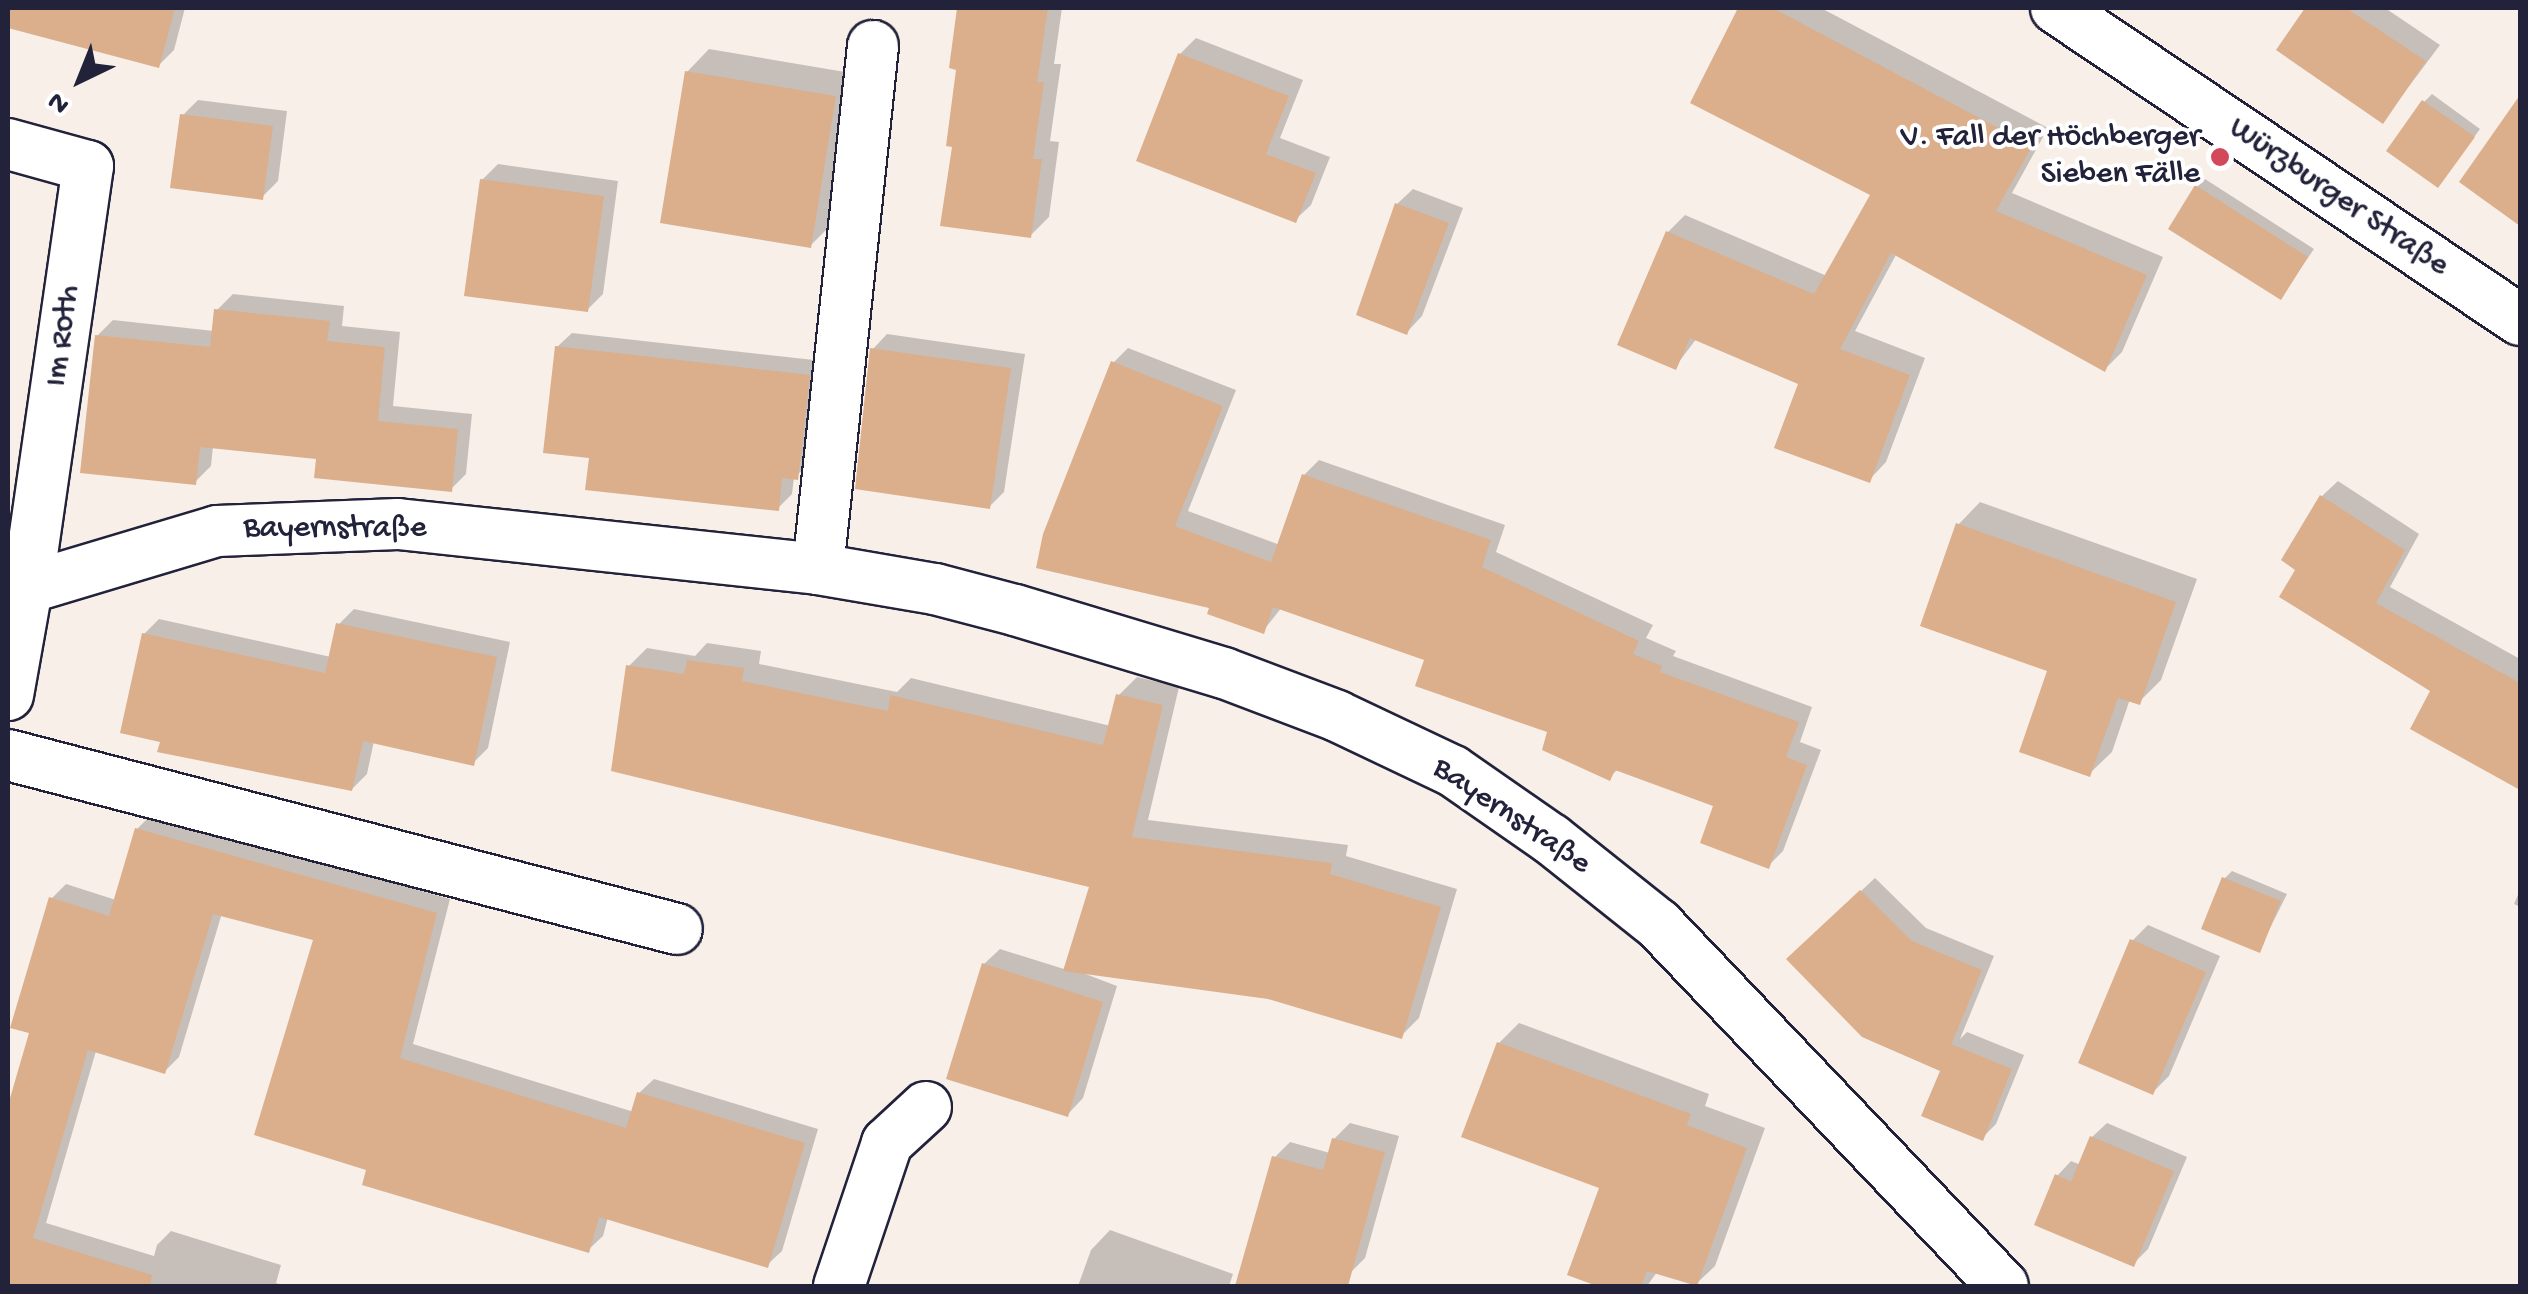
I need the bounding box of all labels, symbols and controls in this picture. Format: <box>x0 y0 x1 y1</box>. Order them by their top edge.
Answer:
north arrow <box>30 30 130 130</box>
text: N <box>41 84 77 121</box>
street label: Würzburger Straße <box>2221 110 2455 286</box>
place label: V. Fall der Höchberger Sieben Fälle <box>1901 120 2200 195</box>
marker: V. Fall der Höchberger Sieben Fälle <box>2209 146 2231 168</box>
street label: Im Roth <box>38 283 90 389</box>
street label: Bayernstraße <box>244 510 426 548</box>
street label: Bayernstraße <box>1424 750 1598 884</box>

